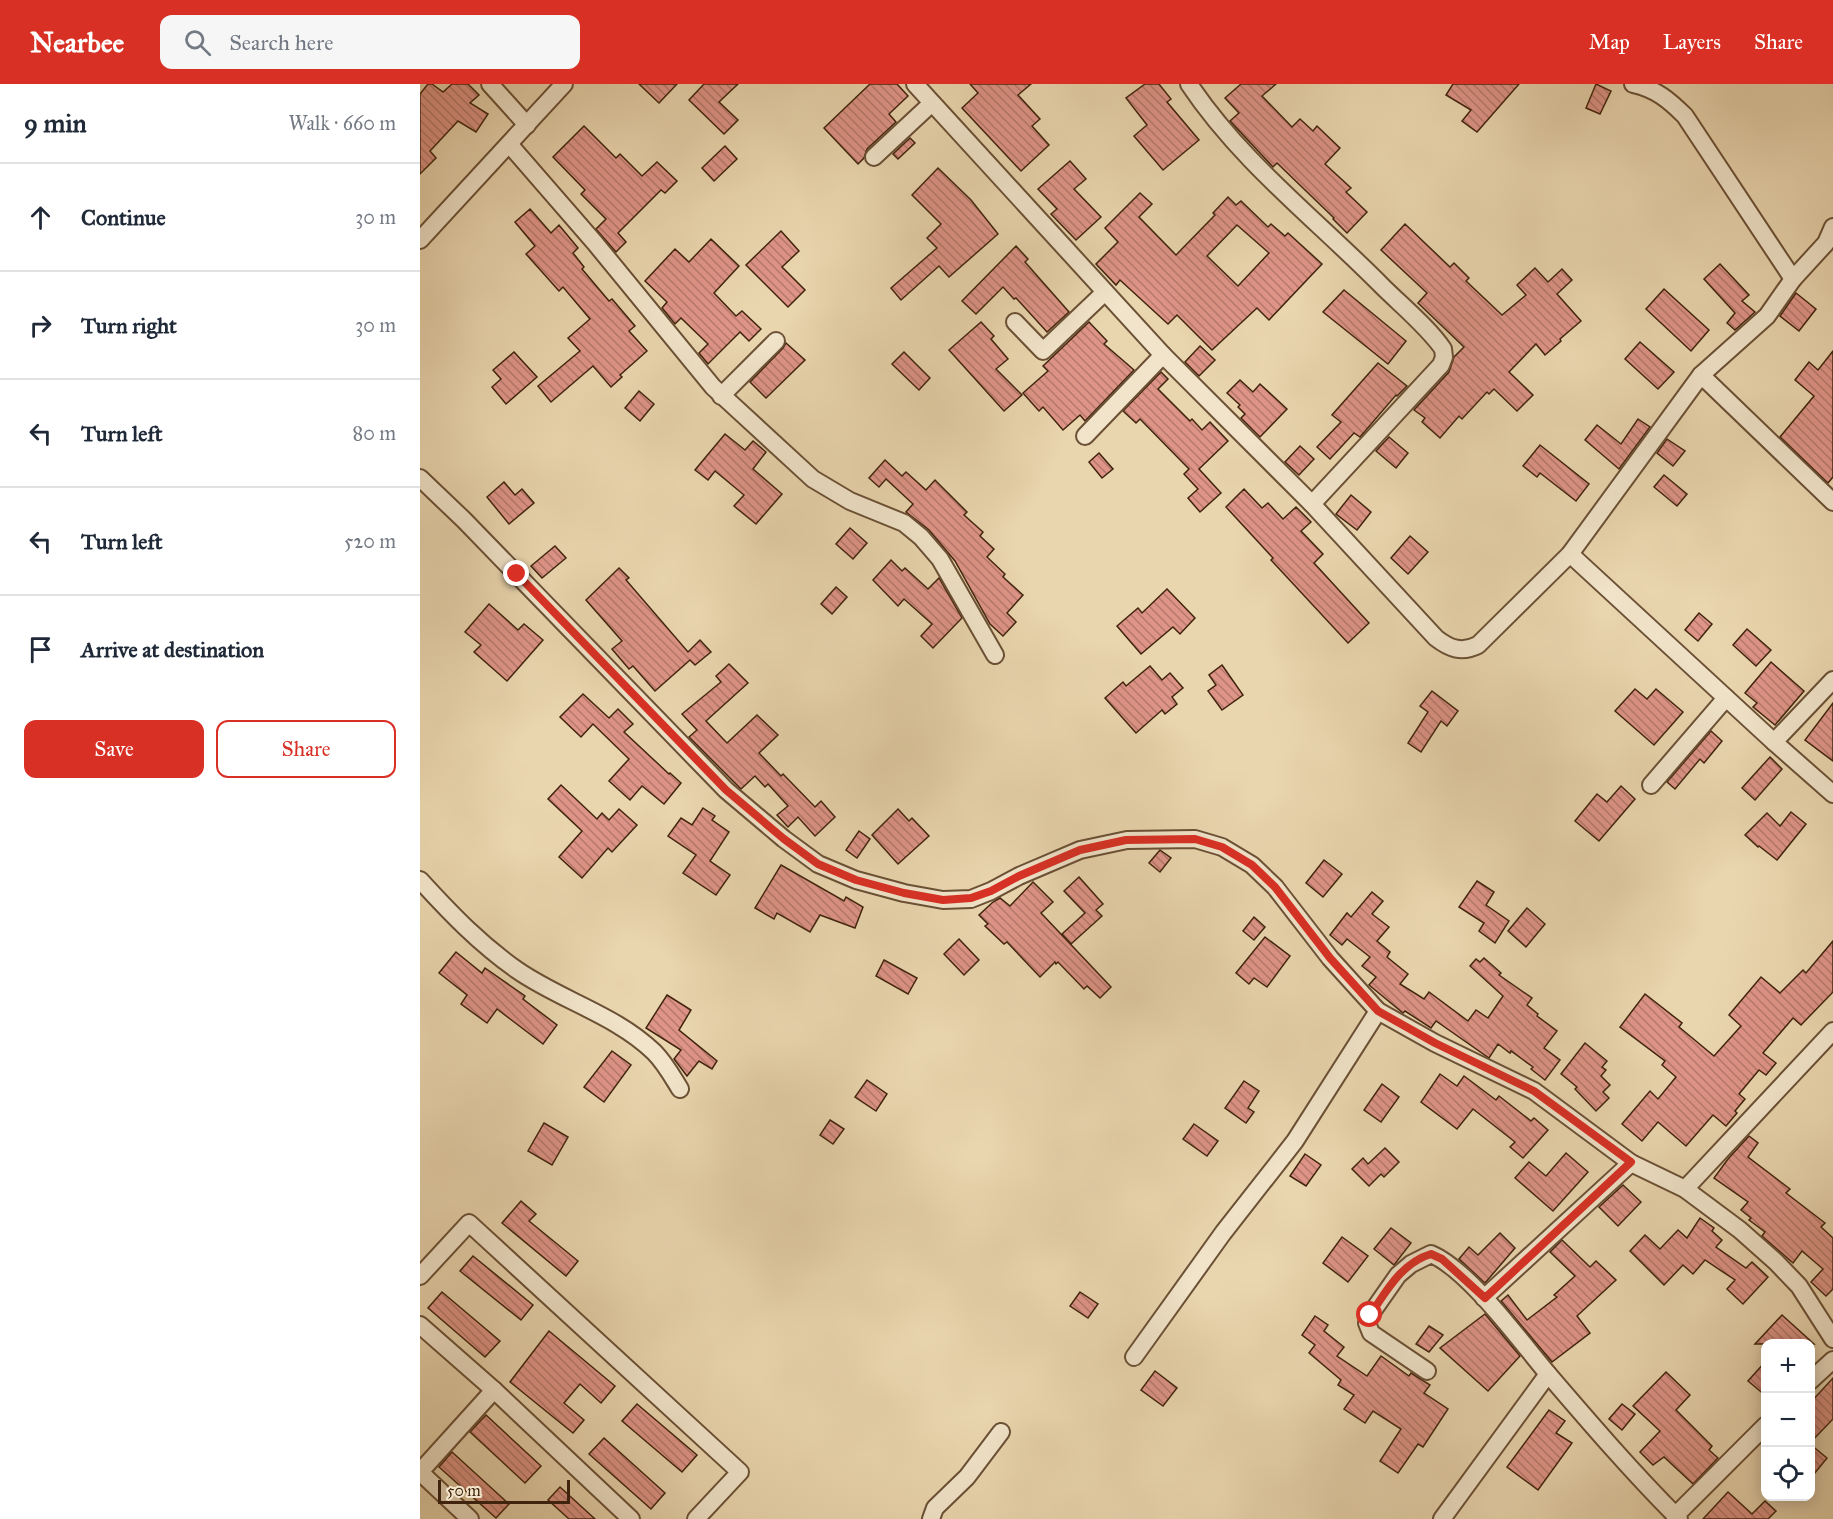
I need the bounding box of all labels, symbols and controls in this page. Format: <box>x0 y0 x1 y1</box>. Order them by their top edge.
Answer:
search box <box>160 15 580 69</box>
text: Nearbee <box>30 25 124 60</box>
icon: search <box>181 26 214 59</box>
text: Search here <box>229 29 333 56</box>
text: Map <box>1589 29 1630 55</box>
text: Layers <box>1663 29 1721 55</box>
text: Share <box>1754 29 1803 55</box>
text: 9 min <box>24 107 87 139</box>
text: Walk · 660 m <box>289 111 396 135</box>
icon: ahead <box>24 201 57 234</box>
text: Continue <box>81 204 166 231</box>
text: 30 m <box>355 205 396 229</box>
icon: right <box>24 309 57 342</box>
text: Turn right <box>81 312 177 339</box>
text: 30 m <box>355 313 396 337</box>
icon: left <box>24 417 57 450</box>
text: Turn left <box>81 420 163 447</box>
text: 80 m <box>353 421 396 445</box>
icon: left <box>24 525 57 558</box>
text: Turn left <box>81 528 163 555</box>
text: 520 m <box>344 529 396 553</box>
route end <box>503 560 529 586</box>
icon: arrive <box>24 633 57 666</box>
text: Arrive at destination <box>81 636 264 663</box>
button: Save <box>24 720 204 778</box>
button: Share <box>216 720 396 778</box>
route start <box>1356 1301 1382 1327</box>
map controls <box>1761 1339 1815 1501</box>
button: + <box>1761 1339 1815 1393</box>
button: − <box>1761 1393 1815 1447</box>
button: locate <box>1761 1447 1815 1501</box>
scale bar <box>438 1477 570 1504</box>
text: 50 m <box>447 1481 481 1500</box>

